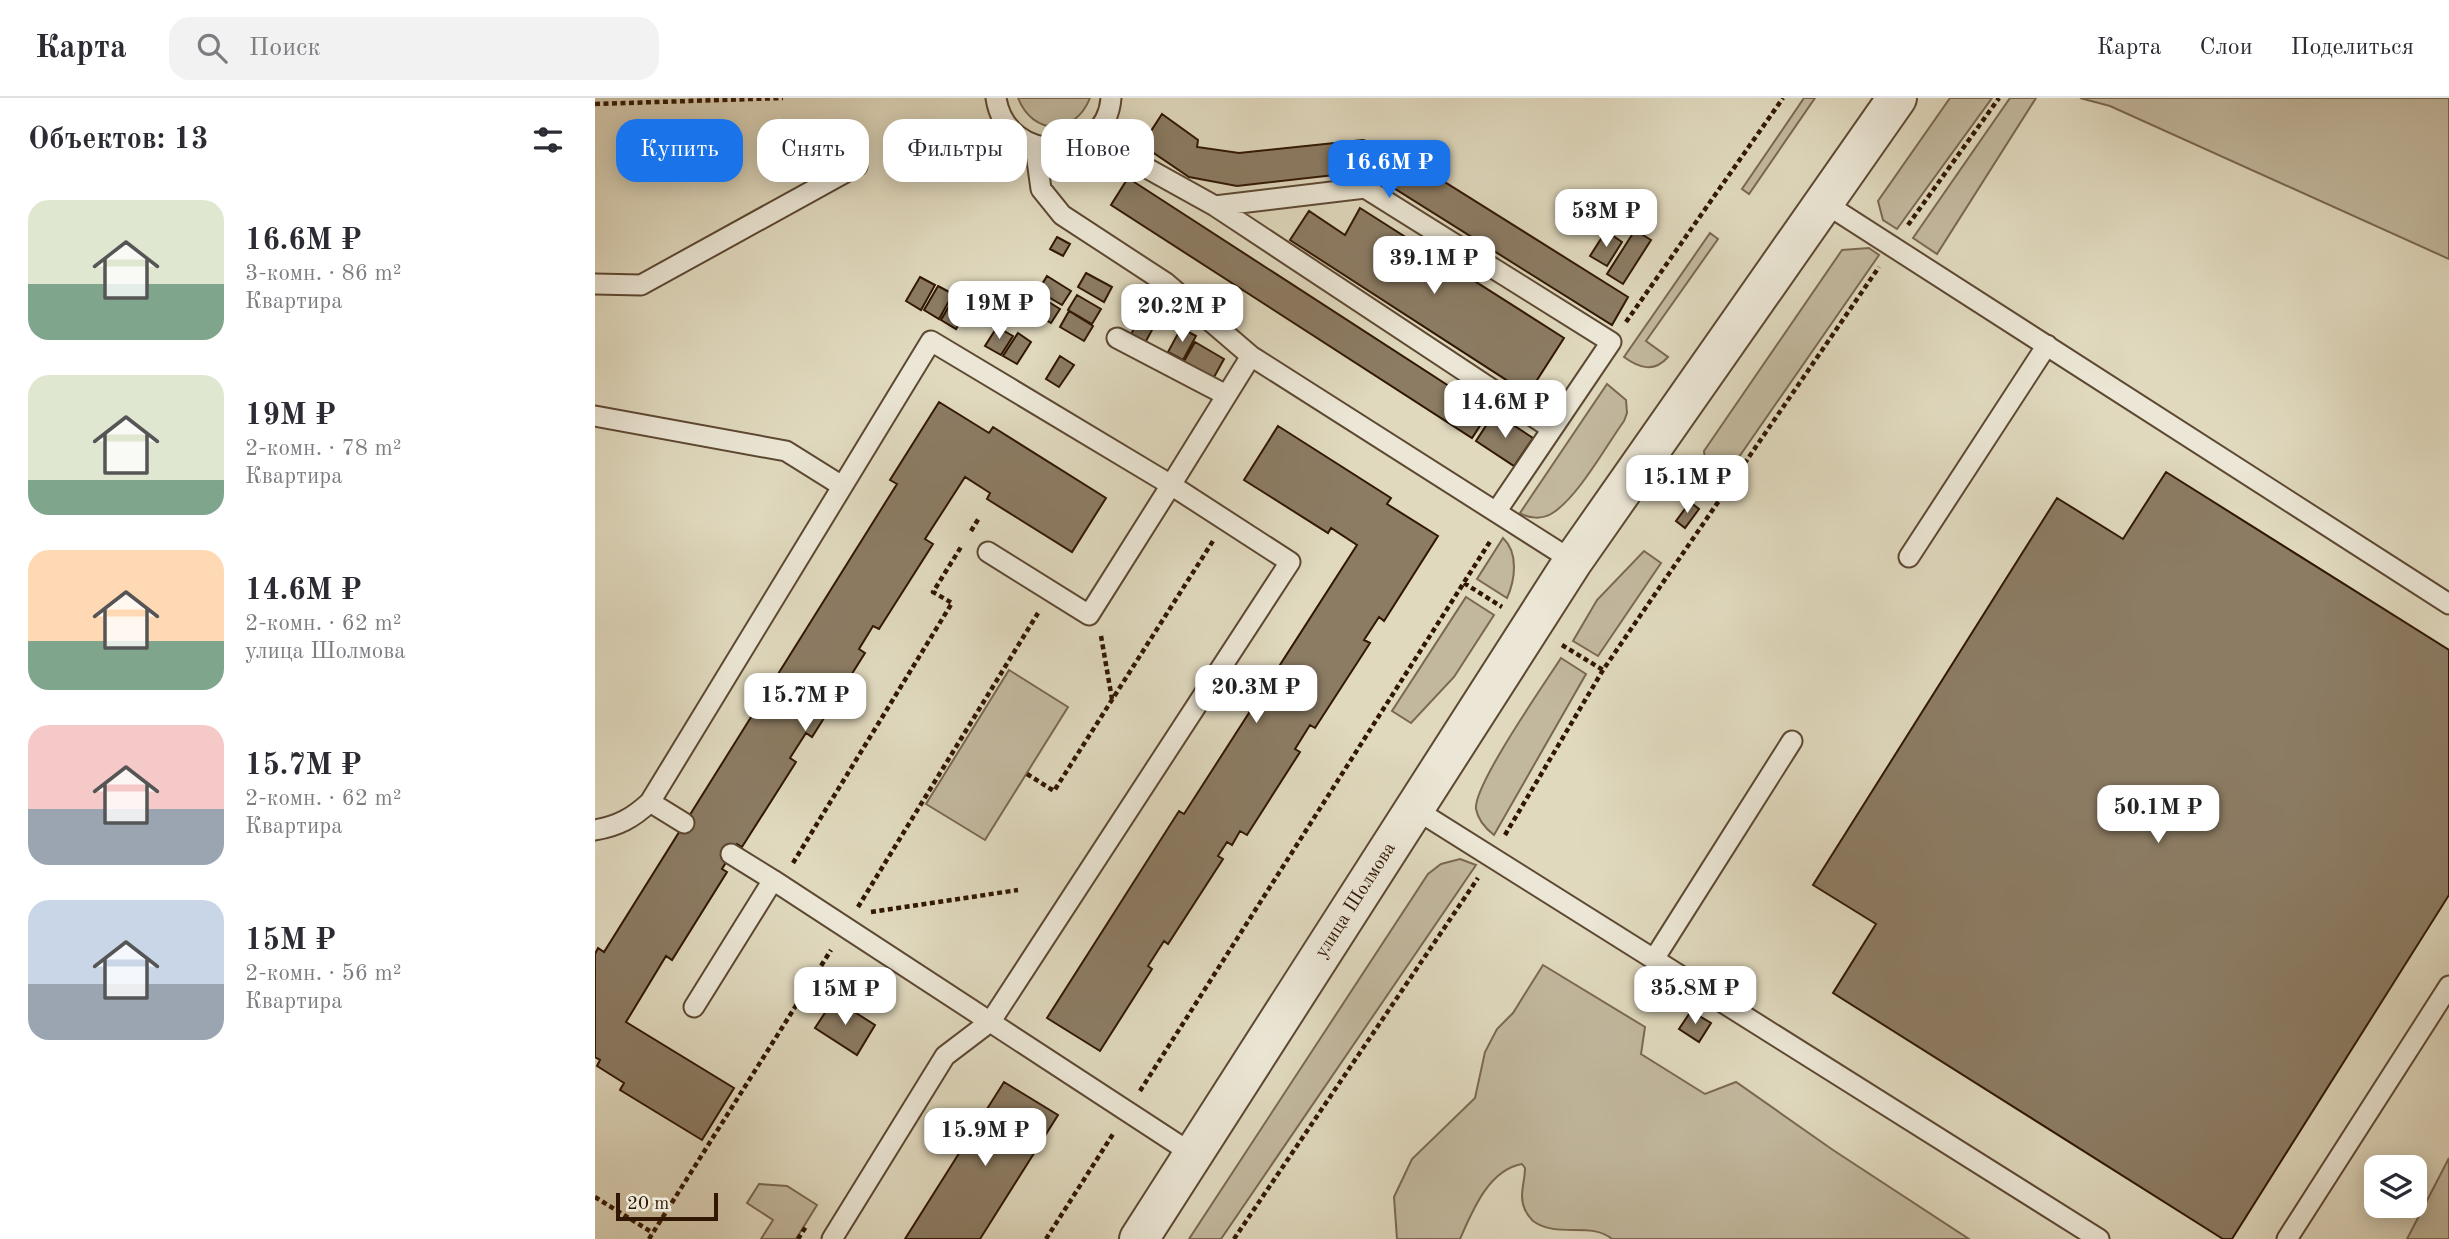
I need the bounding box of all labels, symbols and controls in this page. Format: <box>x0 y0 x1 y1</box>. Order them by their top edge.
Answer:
search box <box>169 17 659 80</box>
icon: search <box>193 29 231 67</box>
text: Карта <box>35 32 127 65</box>
text: Поиск <box>249 35 321 61</box>
text: Карта <box>2097 36 2162 60</box>
text: Слои <box>2200 36 2253 60</box>
text: Поделиться <box>2291 36 2414 60</box>
chip: Купить <box>616 119 743 182</box>
chip: Снять <box>757 119 869 182</box>
chip: Фильтры <box>883 119 1027 182</box>
chip: Новое <box>1041 119 1154 182</box>
icon: filters <box>529 121 567 159</box>
text: Объектов: 13 <box>28 125 208 155</box>
pin: 16.6M ₽ <box>1324 140 1454 200</box>
text: 16.6M ₽ <box>1344 151 1434 174</box>
pin: 53M ₽ <box>1557 190 1655 249</box>
text: 53M ₽ <box>1571 200 1641 223</box>
text: 16.6M ₽ <box>245 226 362 256</box>
icon: home <box>84 228 168 312</box>
pin: 39.1M ₽ <box>1369 236 1499 296</box>
text: 39.1M ₽ <box>1389 247 1479 270</box>
text: 3-комн. · 86 m² <box>245 262 402 285</box>
pin: 19M ₽ <box>950 282 1048 341</box>
pin: 20.2M ₽ <box>1117 285 1247 344</box>
text: Квартира <box>245 290 343 313</box>
text: 19M ₽ <box>964 292 1034 315</box>
text: 20.2M ₽ <box>1137 295 1227 318</box>
pin: 14.6M ₽ <box>1440 380 1570 440</box>
text: 14.6M ₽ <box>1460 391 1550 414</box>
text: 19M ₽ <box>245 401 336 431</box>
icon: home <box>84 403 168 487</box>
text: 2-комн. · 78 m² <box>245 437 402 460</box>
pin: 15.1M ₽ <box>1622 456 1752 515</box>
text: Квартира <box>245 465 343 488</box>
text: 15.1M ₽ <box>1642 466 1732 489</box>
text: 14.6M ₽ <box>245 576 362 606</box>
icon: home <box>84 578 168 662</box>
text: 2-комн. · 62 m² <box>245 612 402 635</box>
text: улица Шолмова <box>245 640 406 663</box>
pin: 20.3M ₽ <box>1191 666 1321 725</box>
pin: 15.7M ₽ <box>740 674 870 733</box>
text: 20.3M ₽ <box>1211 676 1301 699</box>
text: 15.7M ₽ <box>760 684 850 707</box>
text: 15.7M ₽ <box>245 751 362 781</box>
icon: home <box>84 753 168 837</box>
pin: 50.1M ₽ <box>2093 786 2223 845</box>
text: 2-комн. · 62 m² <box>245 787 402 810</box>
text: 50.1M ₽ <box>2113 796 2203 819</box>
text: Квартира <box>245 815 343 838</box>
street label: улица Шолмова <box>1312 839 1400 961</box>
text: 15M ₽ <box>245 926 336 956</box>
icon: home <box>84 928 168 1012</box>
text: 2-комн. · 56 m² <box>245 962 402 985</box>
pin: 35.8M ₽ <box>1630 967 1760 1026</box>
pin: 15M ₽ <box>796 968 894 1027</box>
text: 35.8M ₽ <box>1650 977 1740 1000</box>
text: 15M ₽ <box>810 978 880 1001</box>
text: Квартира <box>245 990 343 1013</box>
pin: 15.9M ₽ <box>920 1108 1050 1168</box>
text: 15.9M ₽ <box>940 1119 1030 1142</box>
map controls <box>2364 1155 2427 1218</box>
button: layers <box>2364 1155 2427 1218</box>
scale bar <box>616 1190 717 1222</box>
text: 20 m <box>627 1195 669 1214</box>

